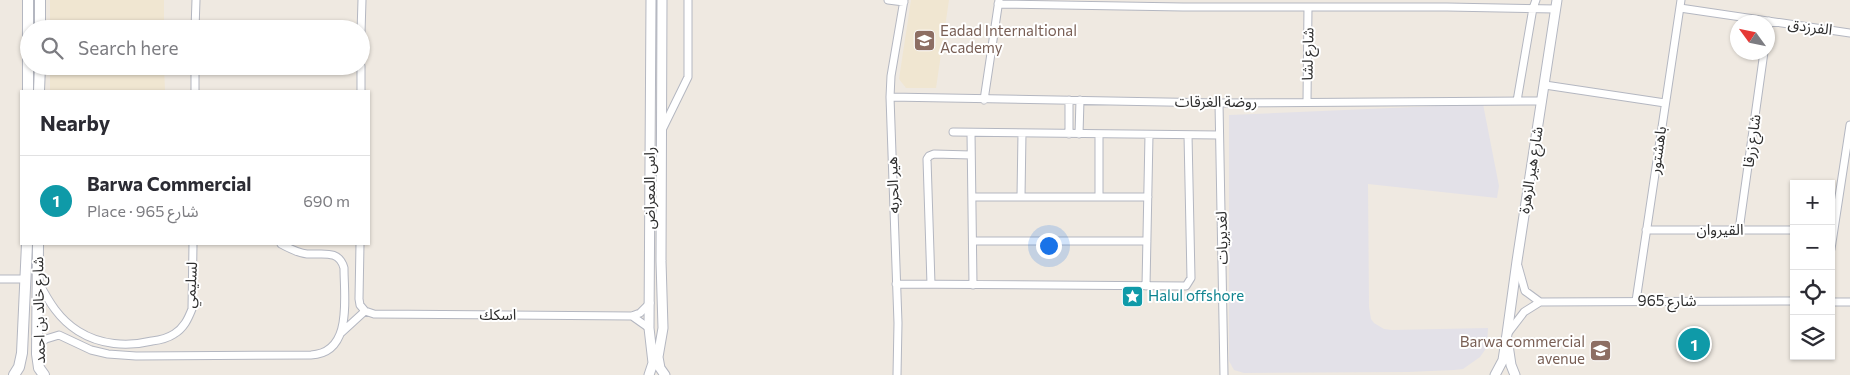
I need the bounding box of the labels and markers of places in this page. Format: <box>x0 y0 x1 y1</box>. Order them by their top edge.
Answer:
place label: Eadad Internaltional Academy <box>940 21 1077 56</box>
school or university icon: Eadad Internaltional Academy <box>912 28 936 52</box>
place icon: Halul offshore <box>1120 284 1144 308</box>
place label: Halul offshore <box>1148 286 1244 304</box>
pin: 1 <box>1678 325 1710 363</box>
place label: Barwa commercial avenue <box>1460 332 1585 367</box>
school or university icon: Barwa commercial avenue <box>1589 339 1613 363</box>

